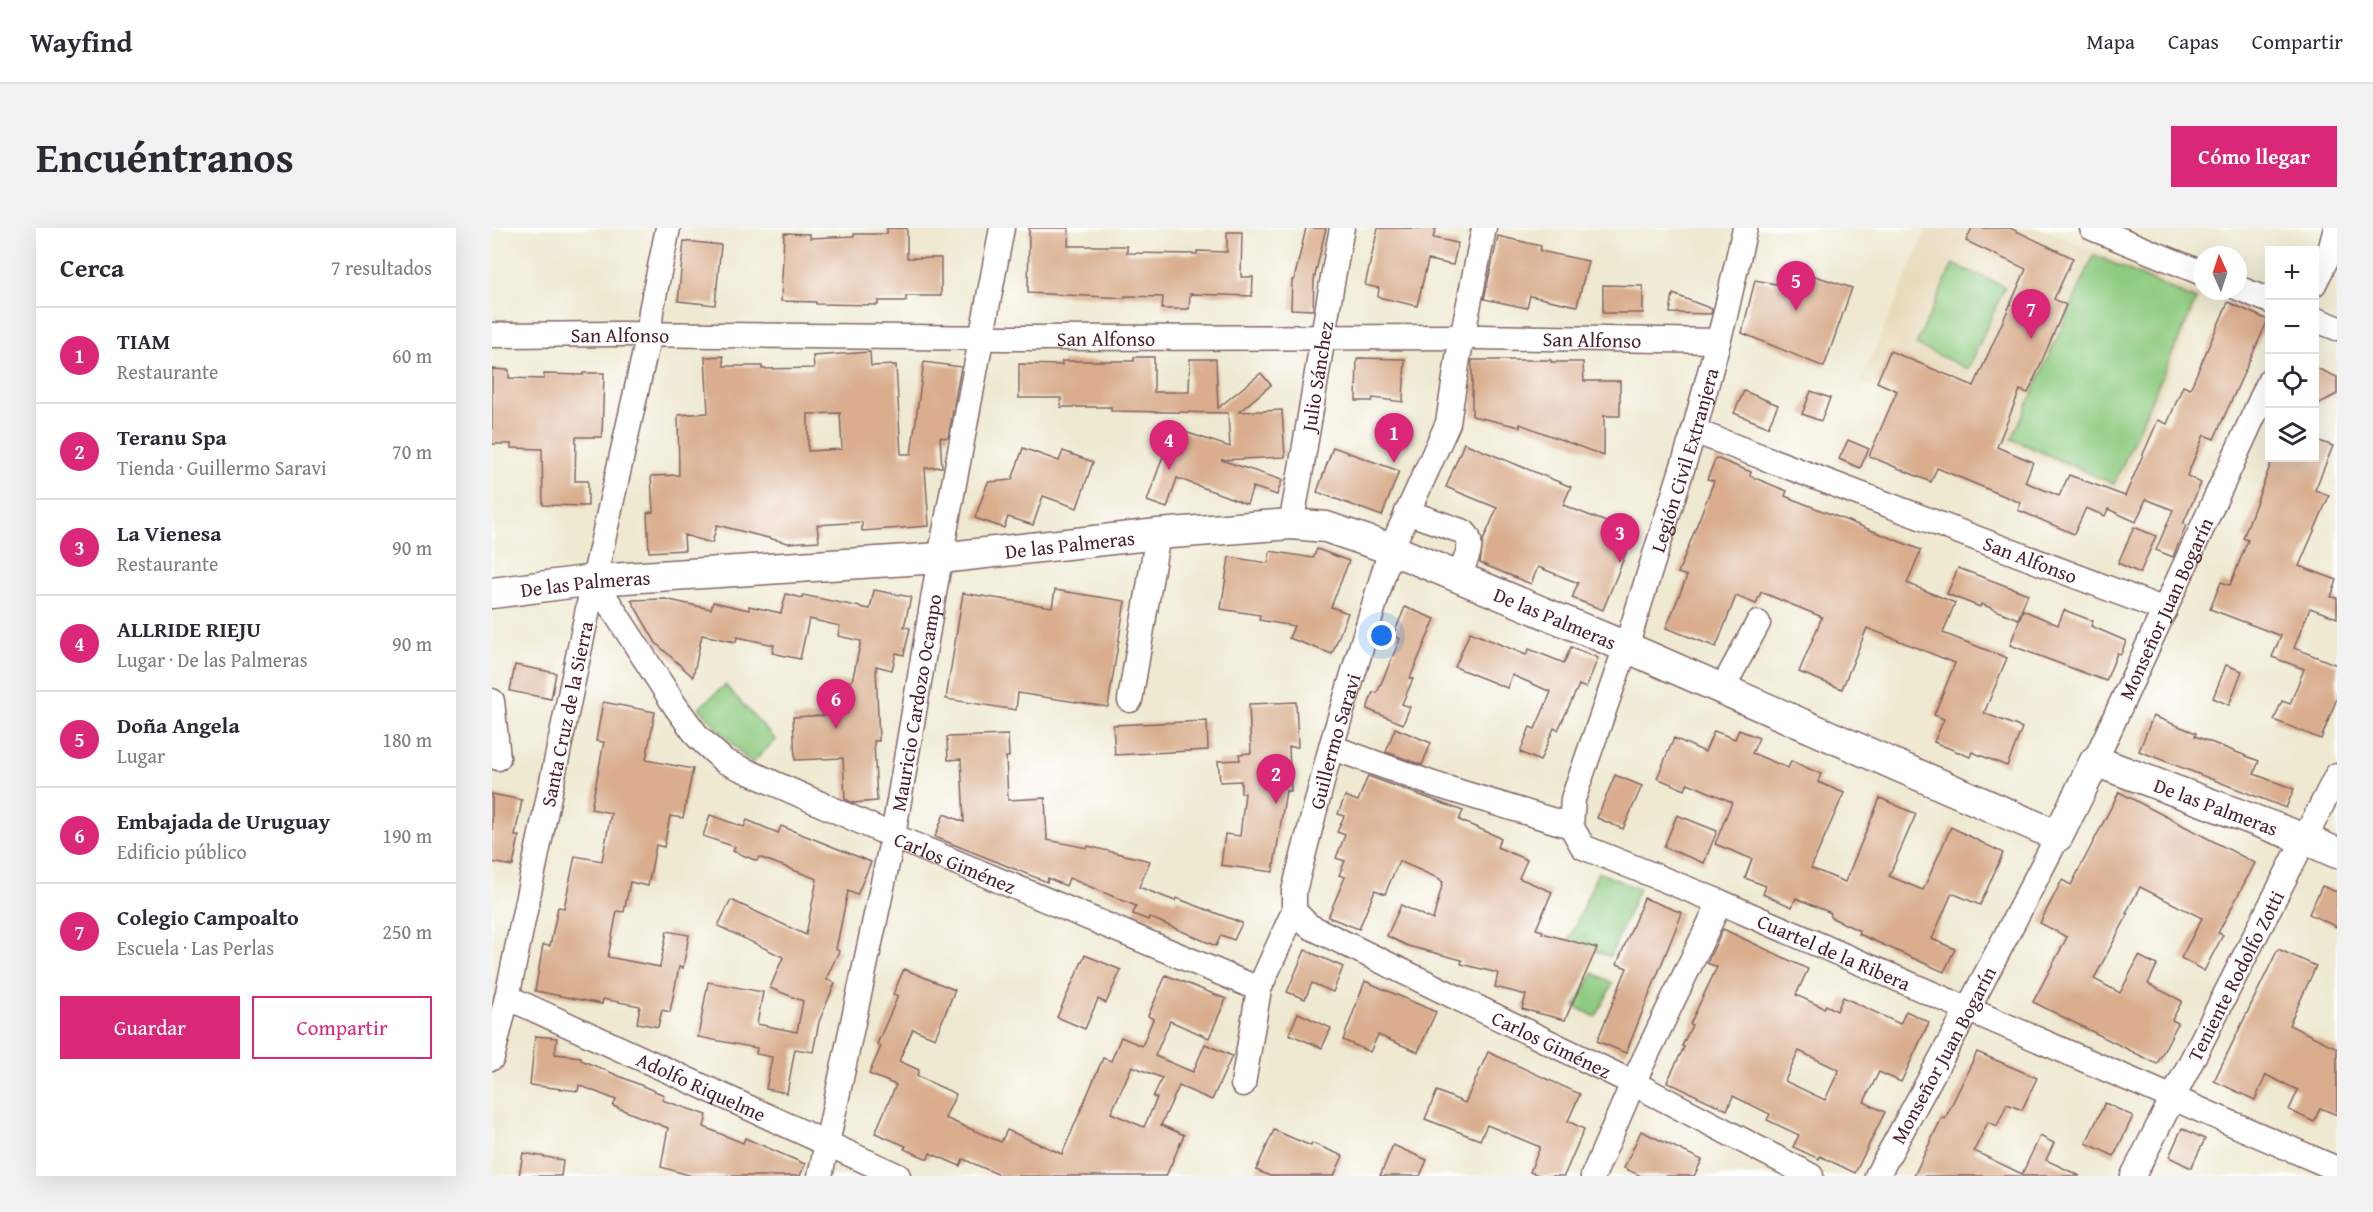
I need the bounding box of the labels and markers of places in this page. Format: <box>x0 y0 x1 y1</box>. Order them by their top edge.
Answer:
pin: 5 <box>1776 262 1816 311</box>
pin: 7 <box>2012 290 2050 339</box>
pin: 1 <box>1374 414 1414 463</box>
pin: 4 <box>1150 420 1188 470</box>
pin: 3 <box>1600 514 1640 563</box>
pin: 6 <box>816 680 856 729</box>
pin: 2 <box>1256 754 1296 804</box>

